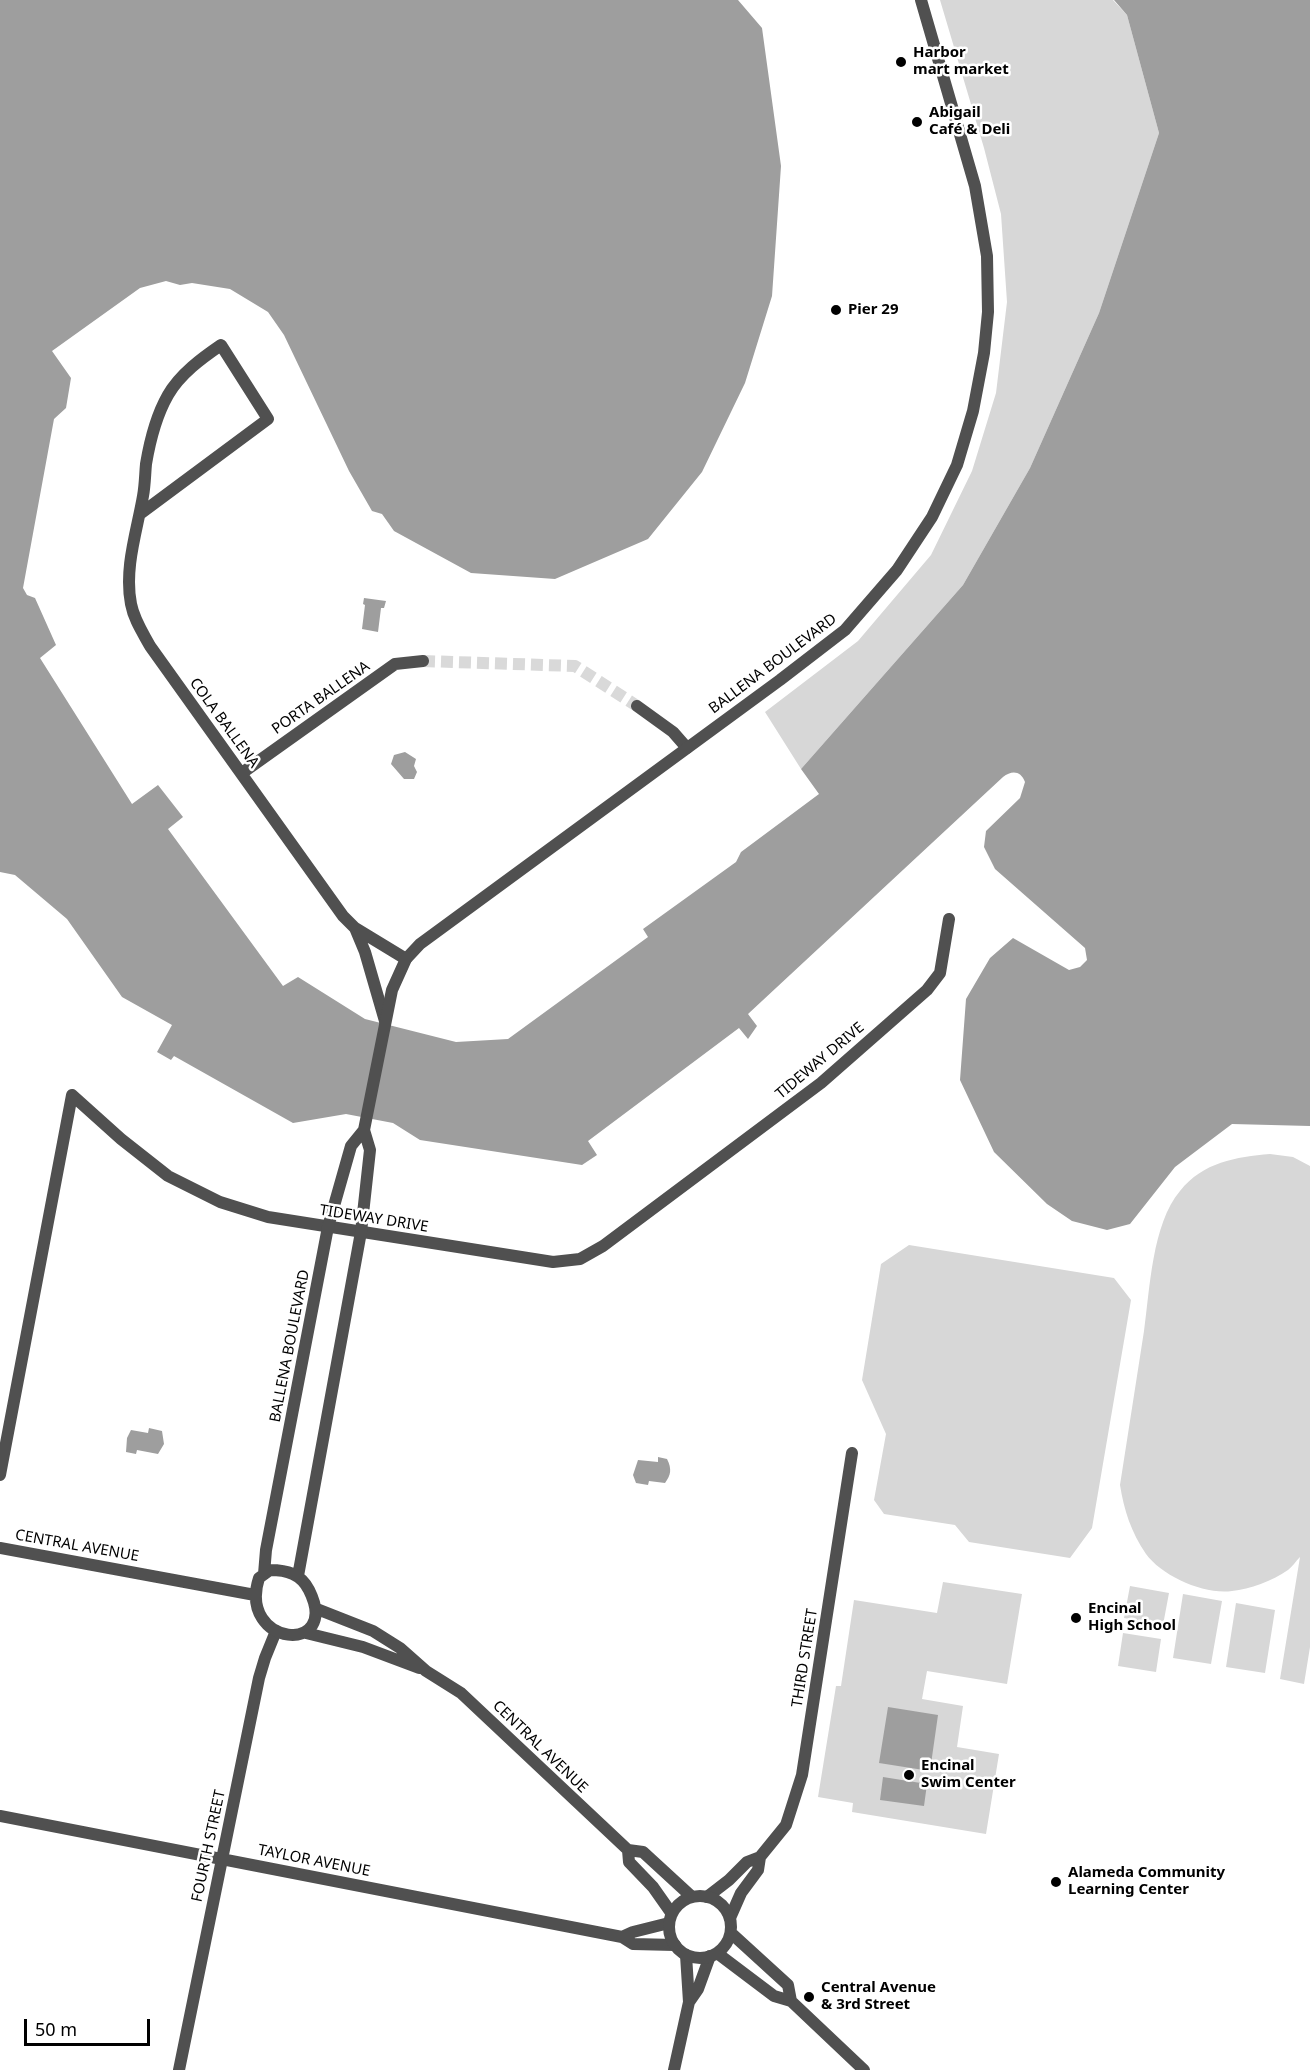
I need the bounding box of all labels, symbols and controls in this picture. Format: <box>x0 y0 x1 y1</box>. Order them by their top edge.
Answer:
place label: Harbor mart market <box>913 44 1009 79</box>
marker: Harbor mart market <box>894 55 908 69</box>
place label: Abigail Café & Deli <box>929 104 1010 139</box>
marker: Abigail Café & Deli <box>910 115 924 129</box>
place label: Pier 29 <box>848 301 899 319</box>
marker: Pier 29 <box>829 303 843 317</box>
street label: BALLENA BOULEVARD <box>706 610 840 718</box>
street label: PORTA BALLENA <box>269 658 373 738</box>
street label: COLA BALLENA <box>185 675 263 771</box>
street label: TIDEWAY DRIVE <box>772 1019 868 1103</box>
street label: TIDEWAY DRIVE <box>318 1202 430 1236</box>
street label: BALLENA BOULEVARD <box>266 1268 314 1424</box>
street label: CENTRAL AVENUE <box>14 1526 140 1566</box>
place label: Encinal High School <box>1088 1600 1176 1635</box>
street label: THIRD STREET <box>788 1607 822 1709</box>
marker: Encinal High School <box>1069 1611 1083 1625</box>
street label: CENTRAL AVENUE <box>489 1697 591 1797</box>
place label: Encinal Swim Center <box>921 1757 1016 1792</box>
marker: Encinal Swim Center <box>902 1768 916 1782</box>
street label: FOURTH STREET <box>188 1788 230 1904</box>
street label: TAYLOR AVENUE <box>256 1841 372 1881</box>
place label: Alameda Community Learning Center <box>1068 1864 1225 1899</box>
marker: Alameda Community Learning Center <box>1049 1875 1063 1889</box>
place label: Central Avenue & 3rd Street <box>821 1979 936 2014</box>
marker: Central Avenue & 3rd Street <box>802 1990 816 2004</box>
scale bar <box>27 2007 153 2045</box>
text: 50 m <box>35 2017 77 2041</box>

